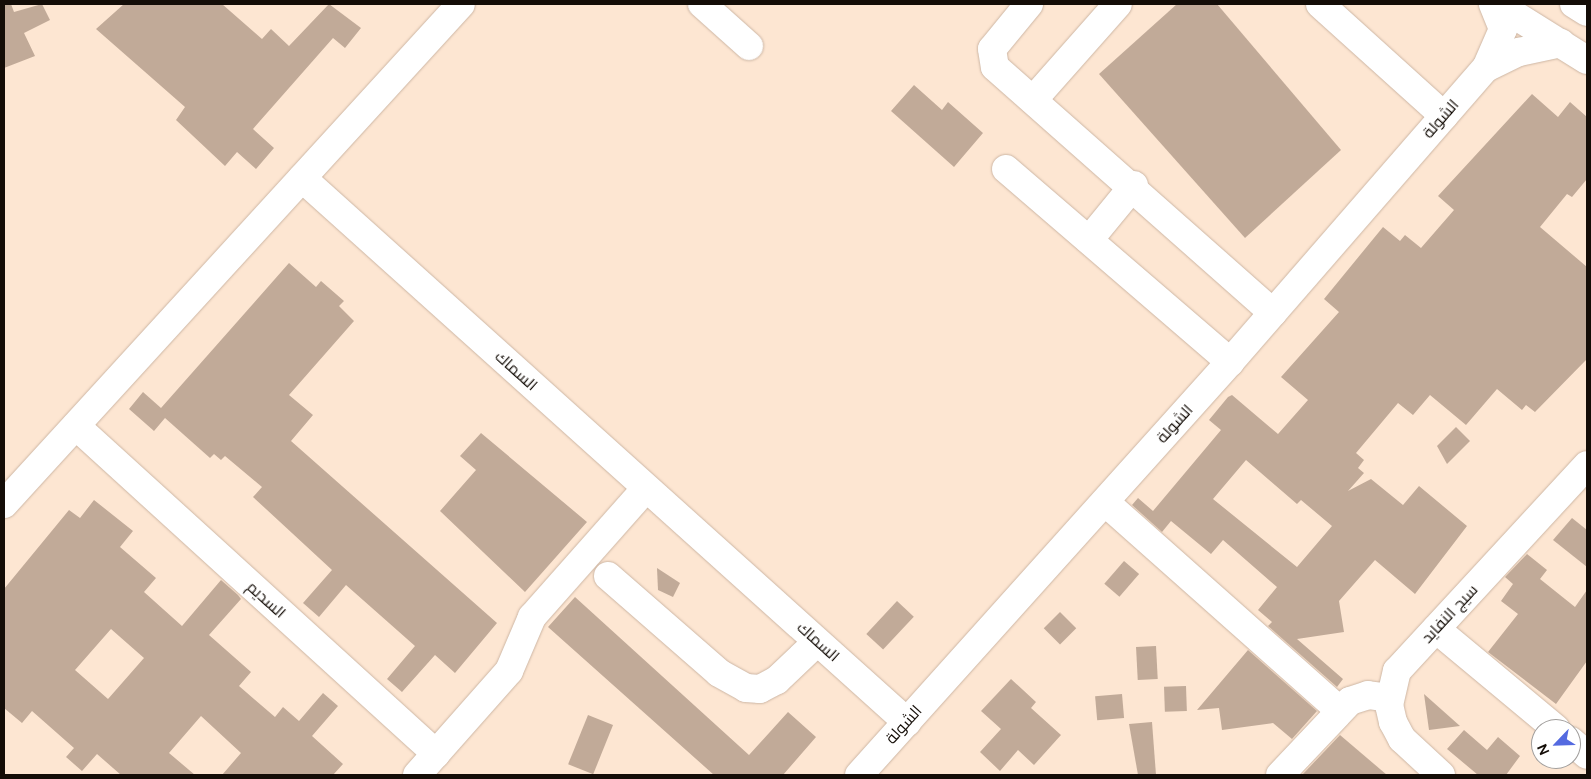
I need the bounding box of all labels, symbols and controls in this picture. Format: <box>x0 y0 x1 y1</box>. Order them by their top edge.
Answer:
street label: الشولة <box>1419 96 1463 142</box>
street label: السماك <box>491 347 541 395</box>
street label: الشولة <box>1153 401 1197 447</box>
street label: السديم <box>243 578 289 622</box>
street label: سيج النفايد <box>1418 581 1482 647</box>
street label: السماك <box>793 618 843 666</box>
street label: الشولة <box>882 702 926 748</box>
north arrow <box>1531 719 1581 769</box>
text: N <box>1533 741 1554 758</box>

